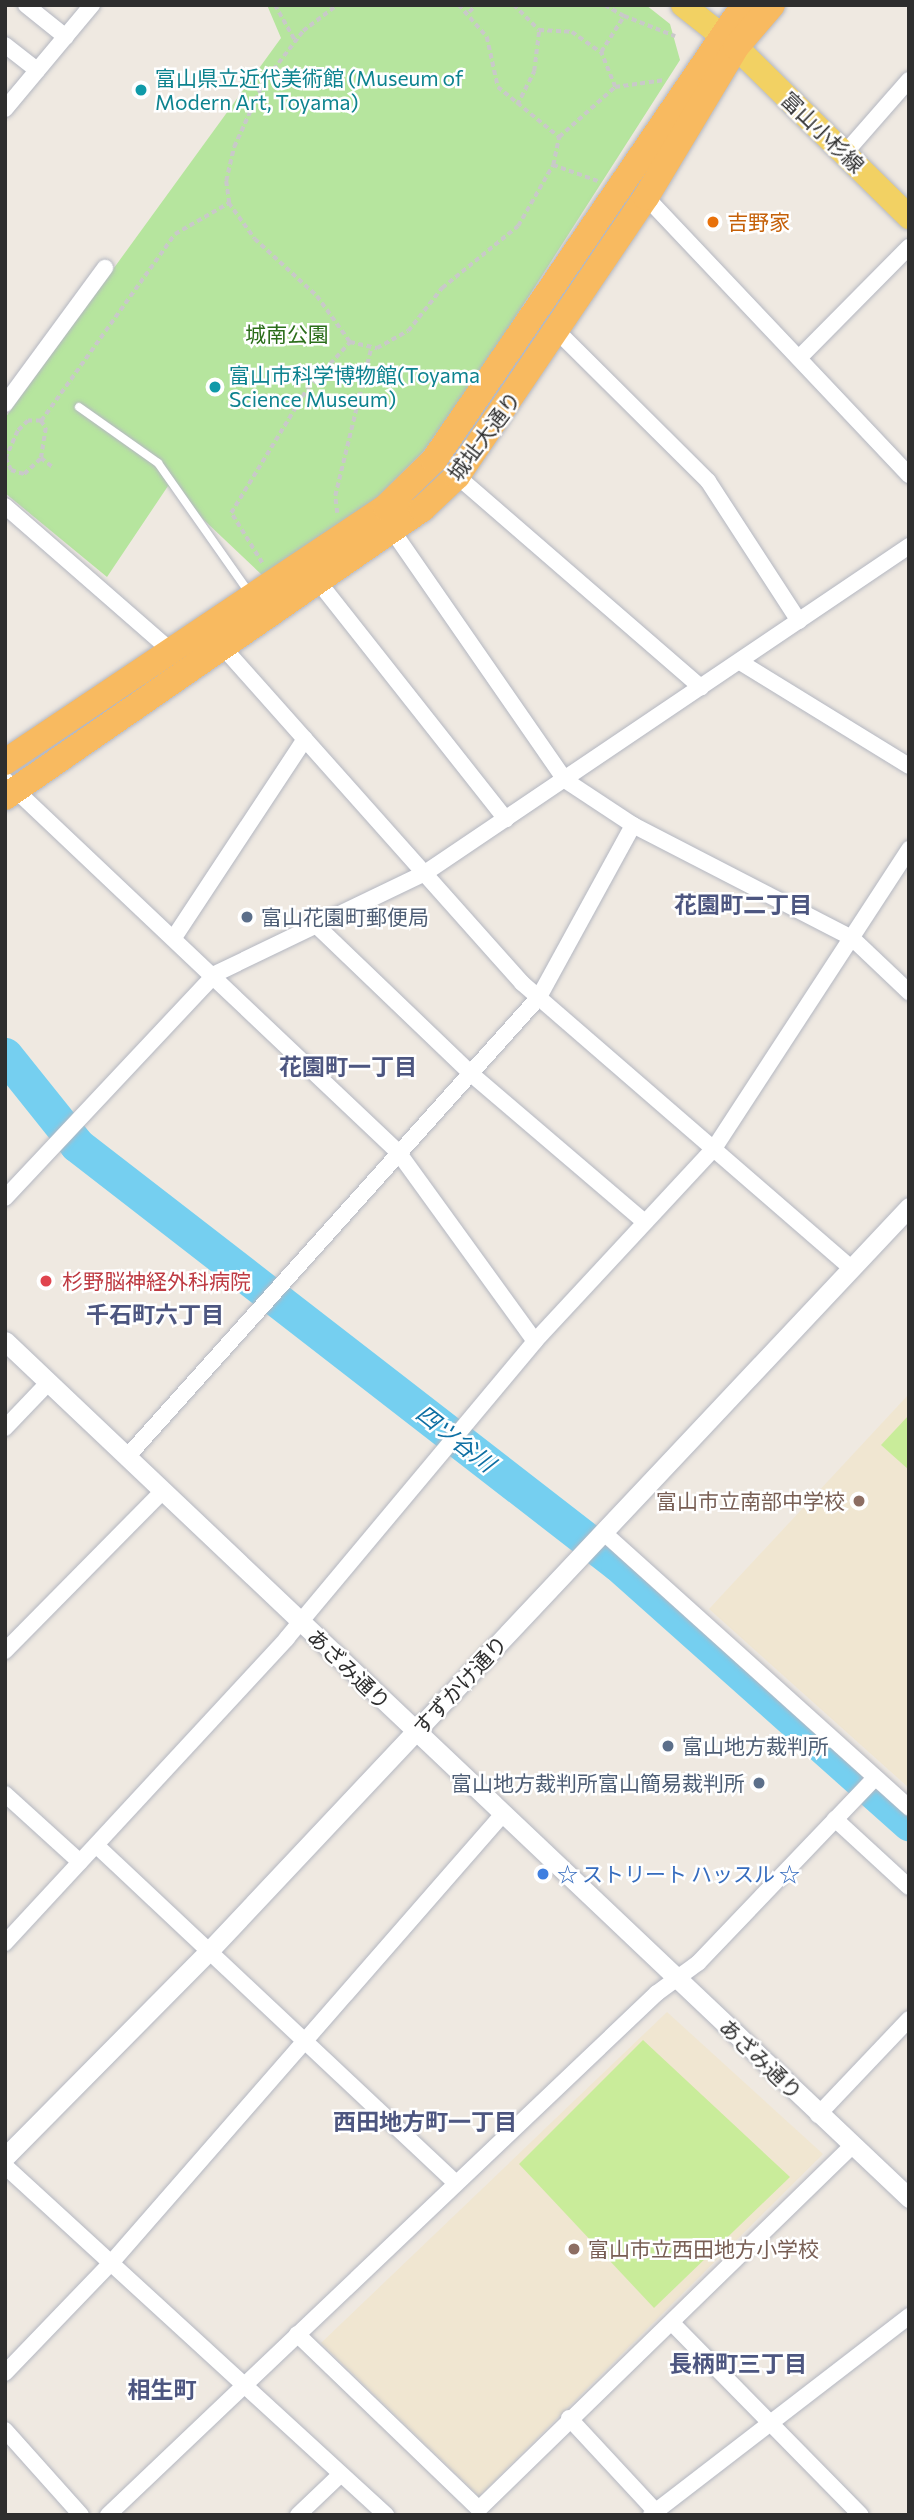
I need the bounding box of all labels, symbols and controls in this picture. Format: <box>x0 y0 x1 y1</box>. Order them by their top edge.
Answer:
place label: 富山県立近代美術館 (Museum of Modern Art, Toyama) <box>155 65 463 115</box>
marker: 富山県立近代美術館 (Museum of Modern Art, Toyama) <box>133 82 149 98</box>
street label: 富山小杉線 <box>776 86 870 178</box>
place label: 吉野家 <box>727 209 790 235</box>
marker: 吉野家 <box>705 214 721 230</box>
park label: 城南公園 <box>245 321 329 347</box>
place label: 富山市科学博物館(Toyama Science Museum) <box>229 362 480 412</box>
marker: 富山市科学博物館(Toyama Science Museum) <box>207 379 223 395</box>
street label: 城址大通り <box>442 386 526 486</box>
district label: 花園町二丁目 <box>674 890 812 918</box>
place label: 富山花園町郵便局 <box>261 904 429 930</box>
marker: 富山花園町郵便局 <box>239 909 255 925</box>
district label: 花園町一丁目 <box>279 1052 417 1080</box>
place label: 杉野脳神経外科病院 <box>62 1268 251 1294</box>
marker: 杉野脳神経外科病院 <box>36 1271 56 1291</box>
district label: 千石町六丁目 <box>86 1300 224 1328</box>
water label: 四ツ谷川 <box>411 1399 501 1477</box>
place label: 富山市立南部中学校 <box>656 1488 845 1514</box>
marker: 富山市立南部中学校 <box>851 1493 867 1509</box>
street label: あざみ通り <box>302 1623 396 1715</box>
street label: すずかけ通り <box>408 1630 512 1740</box>
place label: 富山地方裁判所 <box>682 1733 829 1759</box>
marker: 富山地方裁判所 <box>660 1738 676 1754</box>
place label: 富山地方裁判所富山簡易裁判所 <box>451 1770 745 1796</box>
marker: 富山地方裁判所富山簡易裁判所 <box>751 1775 767 1791</box>
place label: ☆ ストリート ハッスル ☆ <box>557 1861 800 1887</box>
marker: ☆ ストリート ハッスル ☆ <box>535 1866 551 1882</box>
street label: あざみ通り <box>714 2013 808 2105</box>
district label: 西田地方町一丁目 <box>333 2107 517 2135</box>
place label: 富山市立西田地方小学校 <box>588 2236 819 2262</box>
marker: 富山市立西田地方小学校 <box>566 2241 582 2257</box>
district label: 長柄町三丁目 <box>669 2349 807 2377</box>
district label: 相生町 <box>128 2375 196 2403</box>

